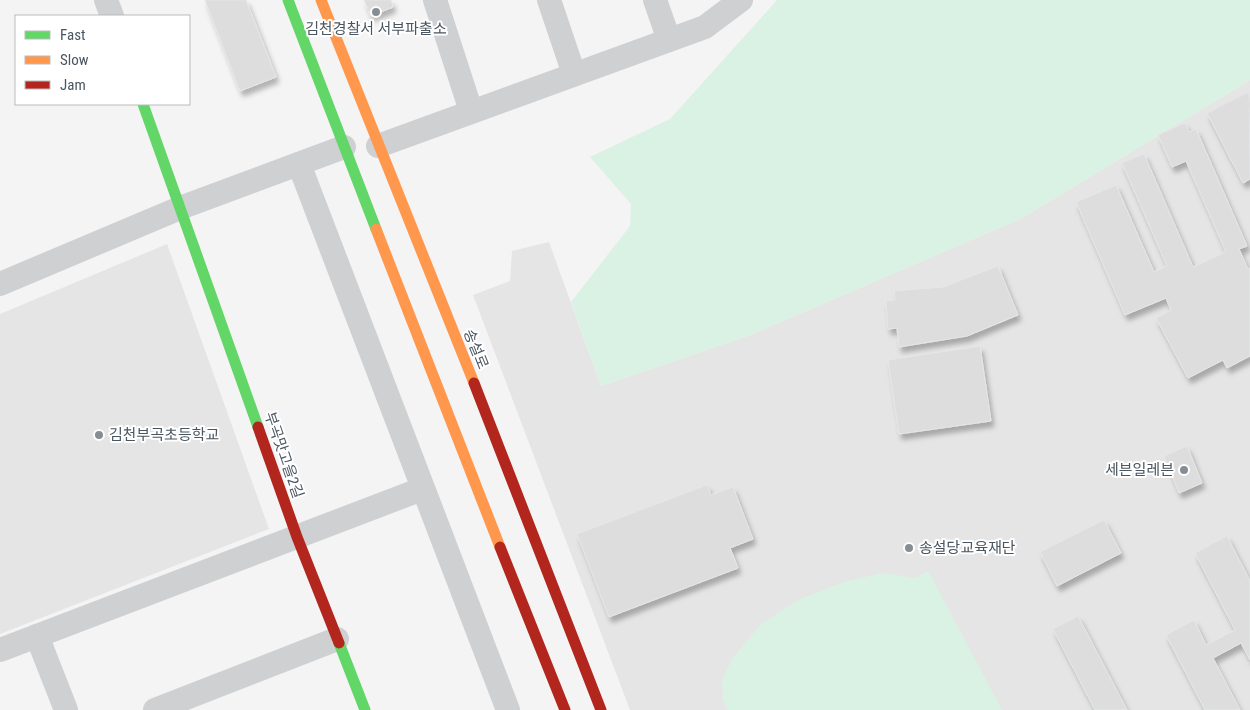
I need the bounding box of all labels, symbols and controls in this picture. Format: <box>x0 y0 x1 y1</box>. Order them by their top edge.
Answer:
marker: 김천경찰서 서부파출소 <box>370 6 382 18</box>
legend <box>15 15 190 105</box>
place label: 김천경찰서 서부파출소 <box>305 20 447 38</box>
text: Fast <box>60 26 85 44</box>
text: Slow <box>60 51 89 69</box>
text: Jam <box>60 76 86 94</box>
street label: 송설로 <box>460 326 492 372</box>
street label: 부곡맛고을2길 <box>261 409 307 501</box>
place label: 김천부곡초등학교 <box>109 426 219 444</box>
marker: 김천부곡초등학교 <box>93 429 105 441</box>
place label: 세븐일레븐 <box>1105 461 1174 479</box>
marker: 세븐일레븐 <box>1178 464 1190 476</box>
place label: 송설당교육재단 <box>919 539 1016 557</box>
marker: 송설당교육재단 <box>903 542 915 554</box>

